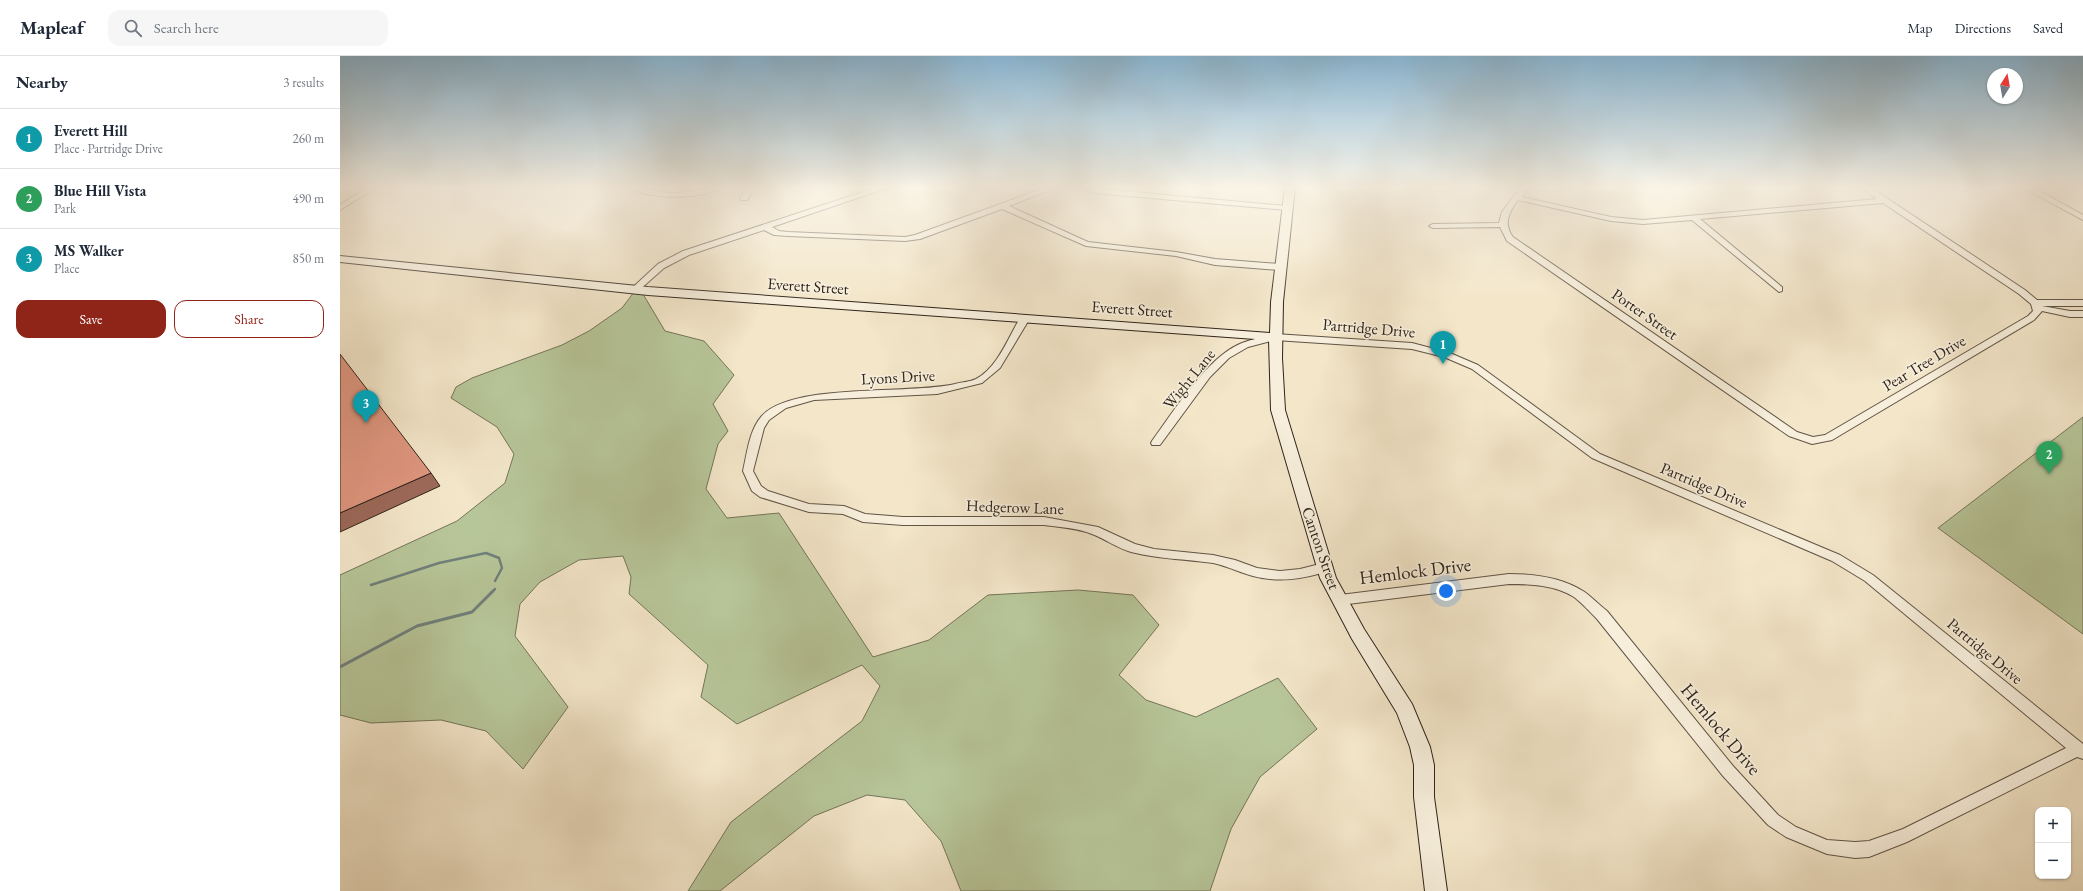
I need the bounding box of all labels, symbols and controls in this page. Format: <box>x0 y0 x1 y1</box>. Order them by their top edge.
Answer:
search box <box>108 10 388 46</box>
text: Mapleaf <box>20 15 84 40</box>
icon: search <box>122 17 144 39</box>
text: Search here <box>154 18 219 37</box>
text: Map <box>1907 19 1933 37</box>
text: Directions <box>1955 19 2011 37</box>
text: Saved <box>2033 19 2063 37</box>
north arrow <box>1987 68 2023 104</box>
text: Nearby <box>16 71 68 93</box>
text: 3 results <box>283 74 324 91</box>
text: Everett Hill <box>54 121 128 140</box>
text: 1 <box>26 130 32 147</box>
text: 260 m <box>293 130 324 147</box>
text: Place · Partridge Drive <box>54 140 163 157</box>
text: Blue Hill Vista <box>54 181 146 200</box>
text: 2 <box>26 190 32 207</box>
text: 490 m <box>293 190 324 207</box>
text: Park <box>54 200 76 217</box>
text: MS Walker <box>54 241 124 260</box>
text: 3 <box>26 250 32 267</box>
text: 850 m <box>293 250 324 267</box>
text: Place <box>54 260 80 277</box>
street label: Everett Street <box>767 273 849 299</box>
street label: Porter Street <box>1608 284 1682 344</box>
street label: Everett Street <box>1091 296 1173 322</box>
button: Save <box>16 300 166 338</box>
button: Share <box>174 300 324 338</box>
street label: Partridge Drive <box>1322 313 1416 343</box>
street label: Pear Tree Drive <box>1879 330 1969 396</box>
pin: 1 <box>1430 331 1456 364</box>
street label: Wight Lane <box>1158 344 1220 414</box>
street label: Lyons Drive <box>860 365 936 389</box>
pin: 3 <box>353 390 379 423</box>
pin: 2 <box>2036 441 2062 474</box>
street label: Partridge Drive <box>1657 457 1751 513</box>
street label: Hedgerow Lane <box>966 495 1064 519</box>
street label: Canton Street <box>1297 504 1345 592</box>
street label: Hemlock Drive <box>1358 552 1472 590</box>
your location <box>1436 581 1456 601</box>
street label: Partridge Drive <box>1943 613 2027 689</box>
street label: Hemlock Drive <box>1675 678 1767 780</box>
map controls <box>2035 807 2071 879</box>
button: + <box>2035 807 2071 843</box>
button: − <box>2035 843 2071 879</box>

